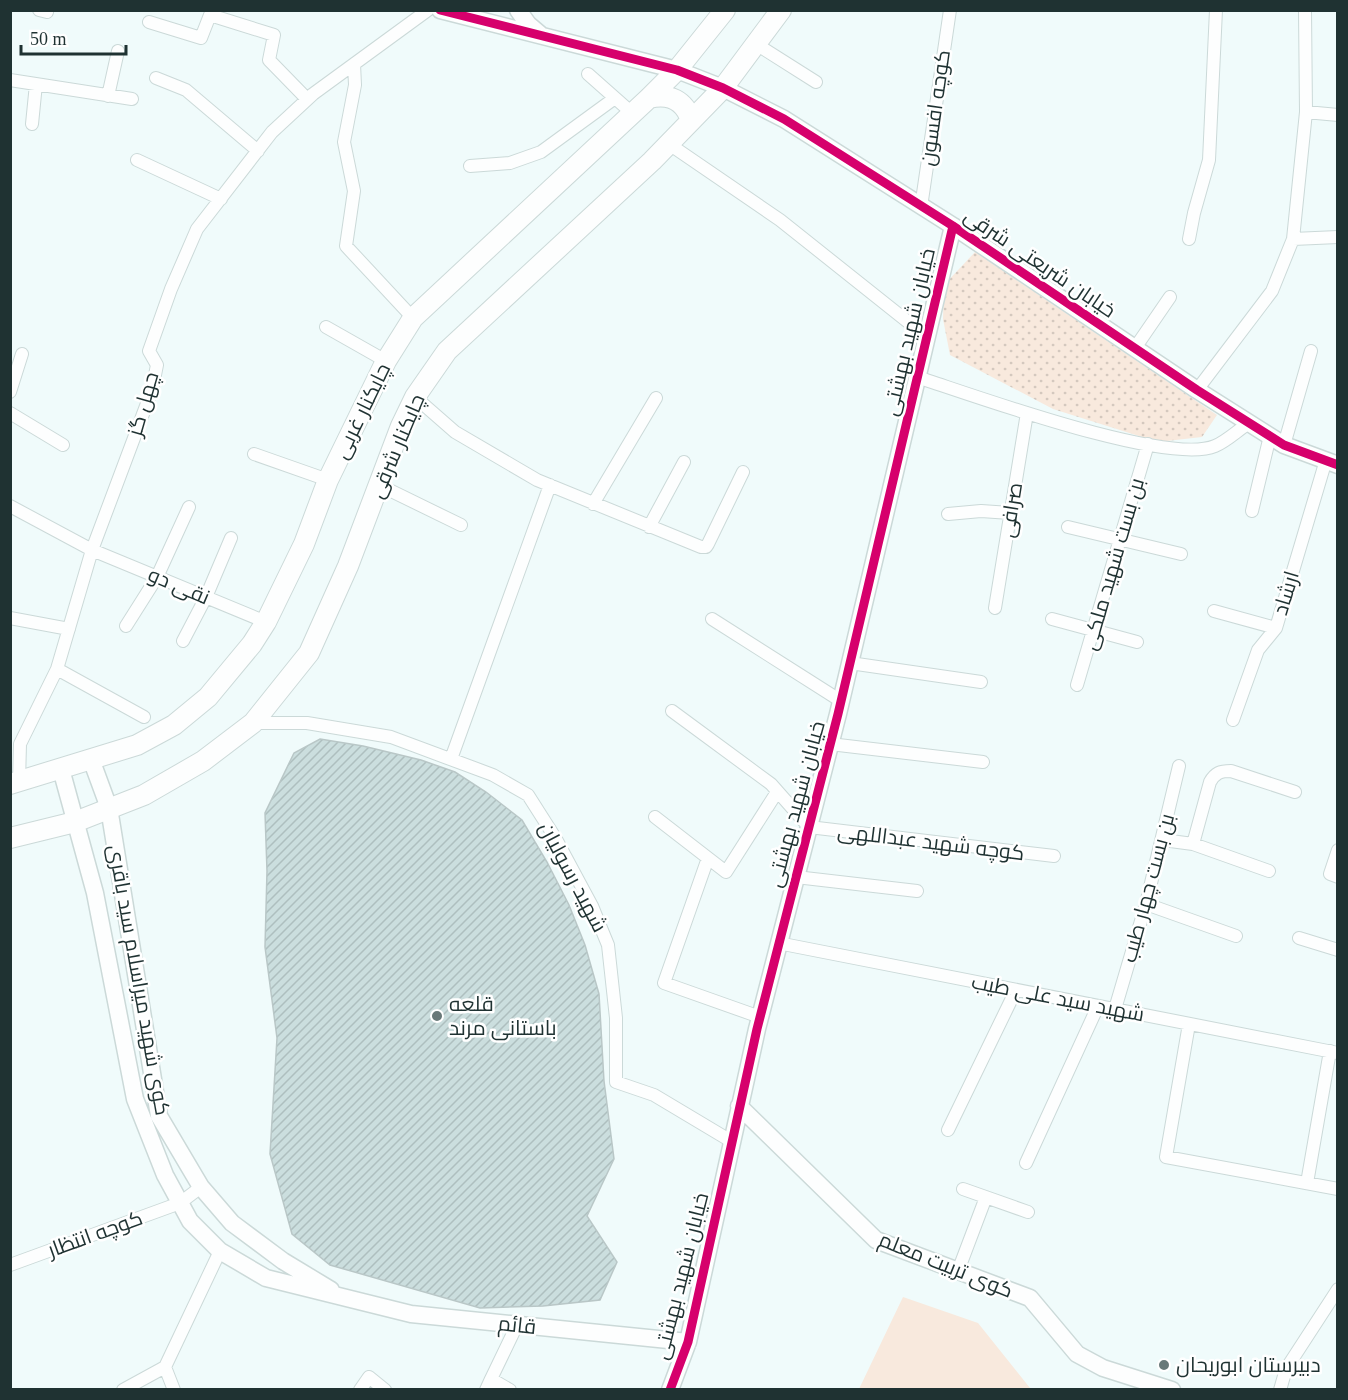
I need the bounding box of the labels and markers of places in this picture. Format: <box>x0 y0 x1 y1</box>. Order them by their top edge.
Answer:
place label: قلعه باستانی مرند <box>449 992 557 1041</box>
marker: قلعه باستانی مرند <box>430 1009 444 1023</box>
place label: دبیرستان ابوریحان <box>1176 1353 1321 1378</box>
marker: دبیرستان ابوریحان <box>1157 1358 1171 1372</box>

